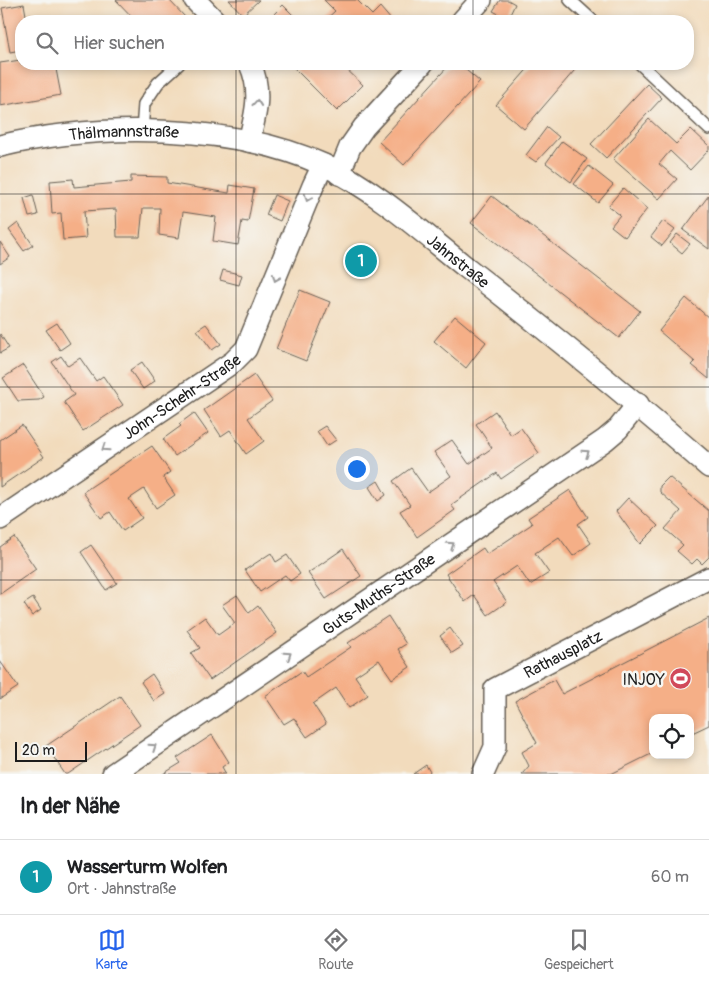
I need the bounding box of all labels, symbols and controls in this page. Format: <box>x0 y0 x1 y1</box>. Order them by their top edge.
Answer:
search box <box>15 15 694 70</box>
icon: search <box>33 29 61 57</box>
text: Hier suchen <box>73 31 165 55</box>
one-way arrow <box>251 98 262 106</box>
street label: Thälmannstraße <box>68 122 180 145</box>
one-way arrow <box>304 194 314 202</box>
street label: Jahnstraße <box>422 230 493 293</box>
pin: 1 <box>345 242 377 280</box>
one-way arrow <box>272 273 282 282</box>
street label: John-Schehr-Straße <box>119 351 246 444</box>
one-way arrow <box>101 442 111 451</box>
one-way arrow <box>581 450 590 460</box>
your location <box>344 456 370 482</box>
one-way arrow <box>446 542 455 551</box>
street label: Guts-Muths-Straße <box>319 549 440 640</box>
street label: Rathausplatz <box>521 626 606 683</box>
one-way arrow <box>283 652 292 662</box>
sports icon: INJOY <box>669 667 693 691</box>
place label: INJOY <box>623 670 665 690</box>
map controls <box>649 714 694 759</box>
button: locate <box>649 714 694 759</box>
scale bar <box>15 739 88 762</box>
text: 20 m <box>22 742 55 759</box>
one-way arrow <box>148 744 157 753</box>
text: In der Nähe <box>20 793 120 820</box>
text: Wasserturm Wolfen <box>67 855 227 879</box>
text: 1 <box>33 867 39 887</box>
text: 60 m <box>651 867 689 887</box>
text: Ort · Jahnstraße <box>67 879 176 899</box>
tab: Karte <box>95 926 128 973</box>
tab: Route <box>318 926 354 973</box>
tab: Gespeichert <box>544 926 614 973</box>

